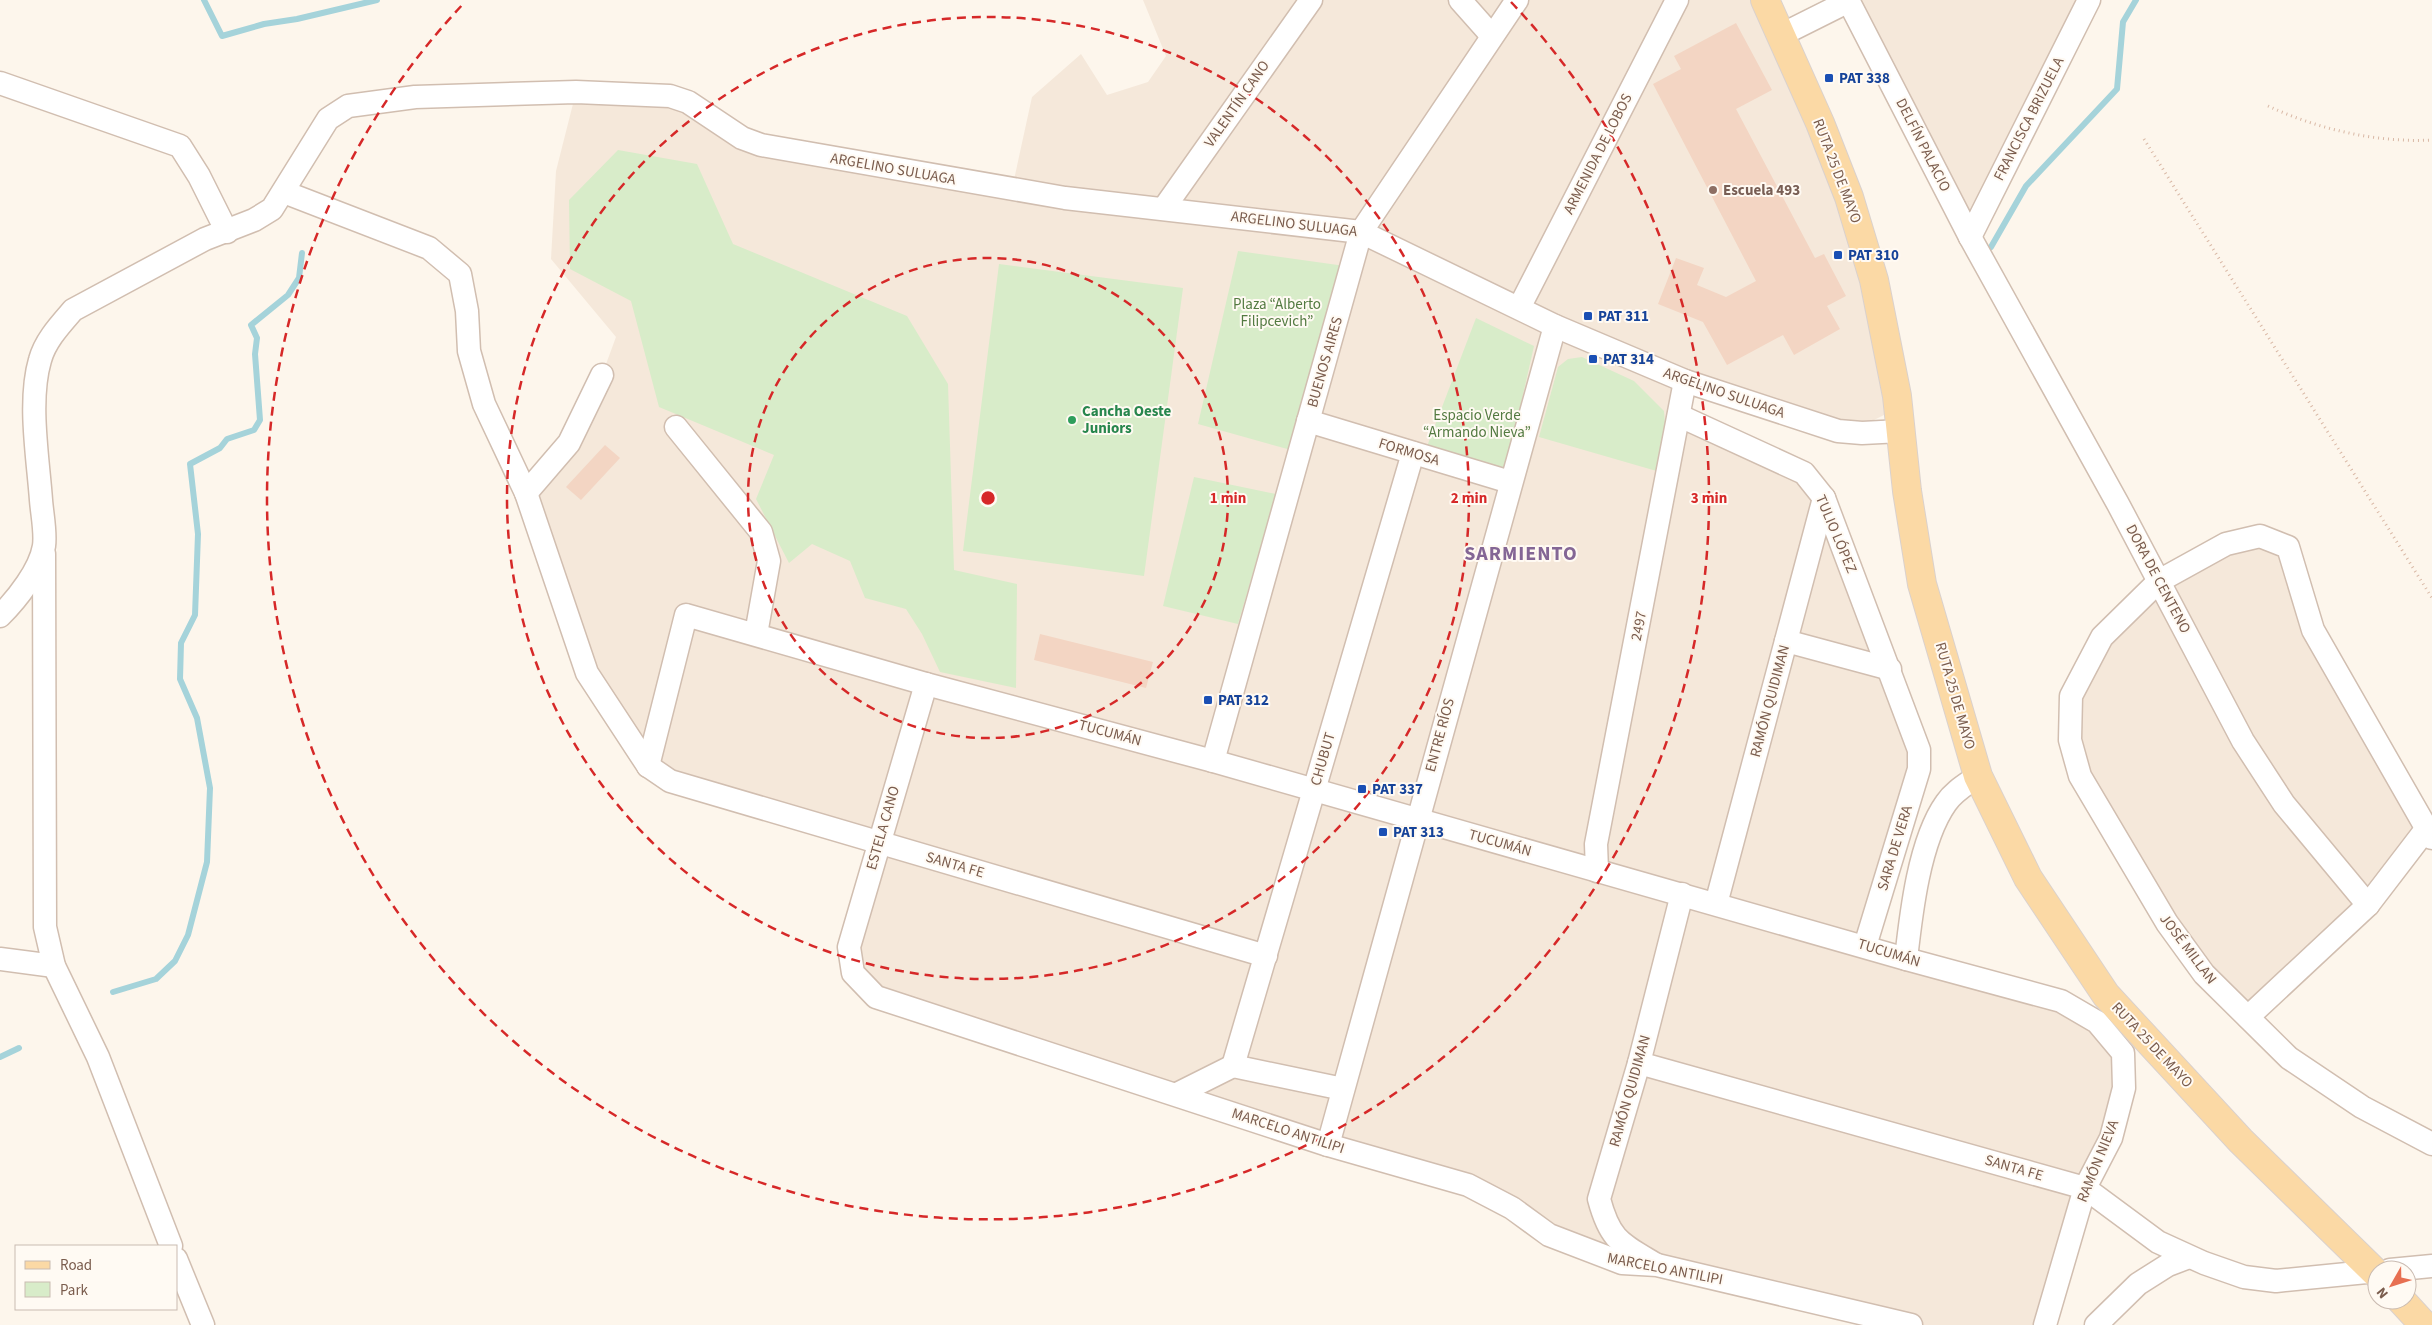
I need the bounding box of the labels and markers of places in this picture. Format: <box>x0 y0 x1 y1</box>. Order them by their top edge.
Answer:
place label: PAT 338 <box>1839 68 1890 89</box>
marker: PAT 338 <box>1823 72 1835 84</box>
place label: Escuela 493 <box>1723 180 1800 201</box>
marker: Escuela 493 <box>1707 184 1719 196</box>
place label: PAT 310 <box>1848 245 1899 266</box>
marker: PAT 310 <box>1832 249 1844 261</box>
place label: PAT 311 <box>1598 306 1649 327</box>
marker: PAT 311 <box>1582 310 1594 322</box>
place label: PAT 314 <box>1603 349 1654 370</box>
marker: PAT 314 <box>1587 353 1599 365</box>
place label: Cancha Oeste Juniors <box>1082 401 1172 439</box>
marker: Cancha Oeste Juniors <box>1066 414 1078 426</box>
centre of rings <box>979 489 997 507</box>
place label: PAT 312 <box>1218 690 1269 711</box>
marker: PAT 312 <box>1202 694 1214 706</box>
place label: PAT 337 <box>1372 779 1423 800</box>
marker: PAT 337 <box>1356 783 1368 795</box>
place label: PAT 313 <box>1393 822 1444 843</box>
marker: PAT 313 <box>1377 826 1389 838</box>

